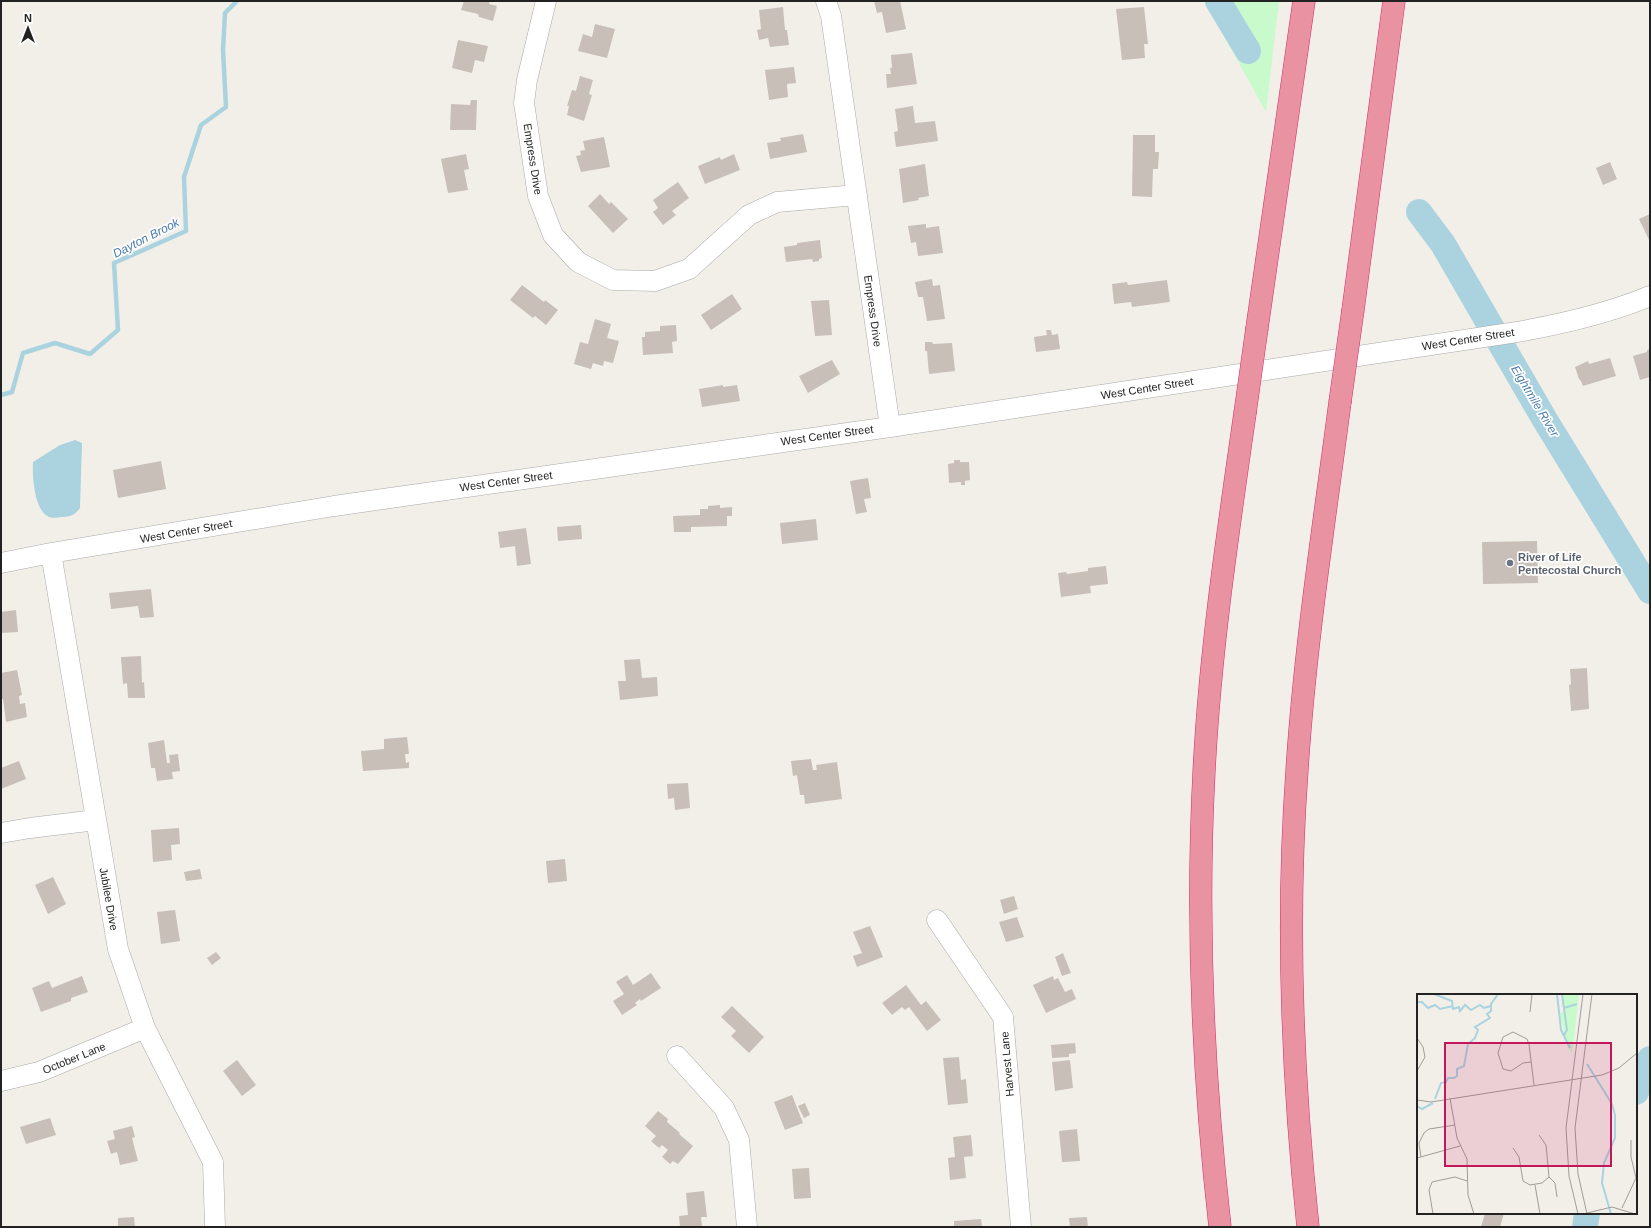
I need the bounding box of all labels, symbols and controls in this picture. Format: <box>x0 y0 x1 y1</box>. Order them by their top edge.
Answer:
north arrow <box>8 8 48 48</box>
text: N <box>24 12 32 24</box>
street label: Empress Drive <box>521 122 545 196</box>
water label: Dayton Brook <box>110 215 182 261</box>
street label: Empress Drive <box>862 274 884 348</box>
street label: West Center Street <box>1421 326 1515 352</box>
water label: Eightmile River <box>1508 363 1562 440</box>
street label: West Center Street <box>1100 375 1194 401</box>
street label: West Center Street <box>780 423 874 447</box>
street label: West Center Street <box>459 469 553 493</box>
street label: West Center Street <box>139 517 233 545</box>
place label: River of Life Pentecostal Church <box>1518 551 1622 576</box>
marker: River of Life Pentecostal Church <box>1505 558 1515 568</box>
street label: Jubilee Drive <box>98 867 120 931</box>
inset map <box>1417 994 1637 1214</box>
street label: Harvest Lane <box>998 1031 1016 1097</box>
street label: October Lane <box>41 1040 107 1076</box>

